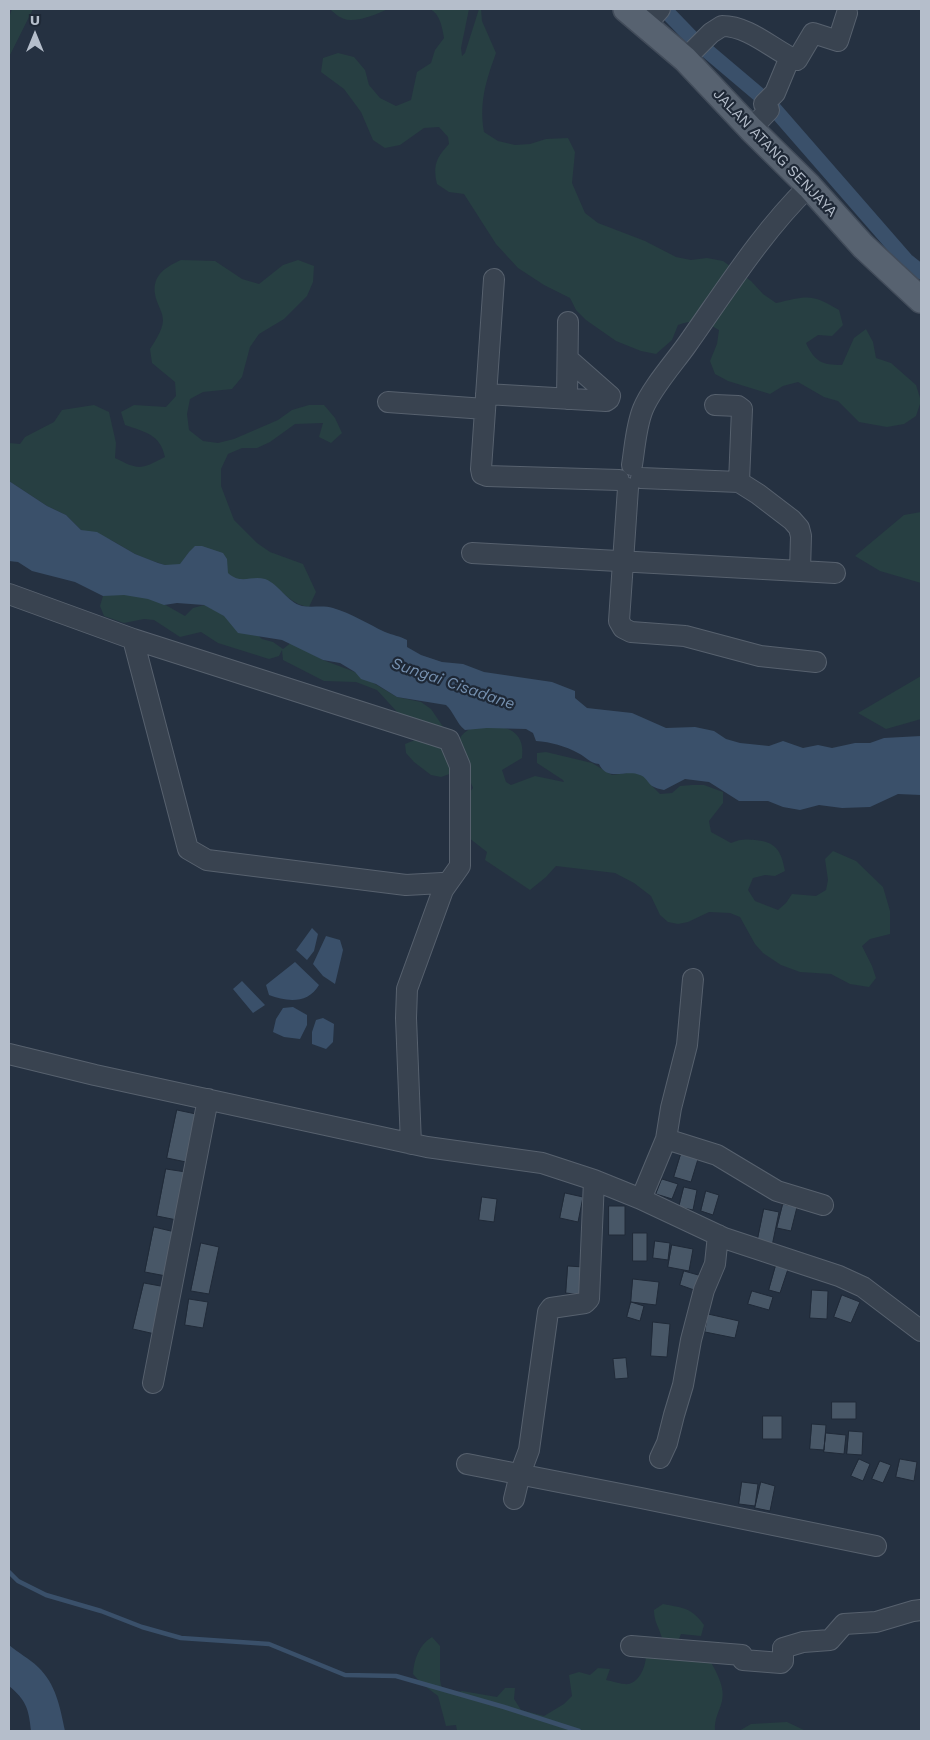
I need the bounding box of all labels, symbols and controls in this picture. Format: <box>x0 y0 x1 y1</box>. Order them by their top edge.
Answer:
north arrow <box>10 10 60 60</box>
text: U <box>30 12 40 28</box>
street label: JALAN ATANG SENJAYA <box>709 85 841 221</box>
water label: Sungai Cisadane <box>389 654 517 714</box>

